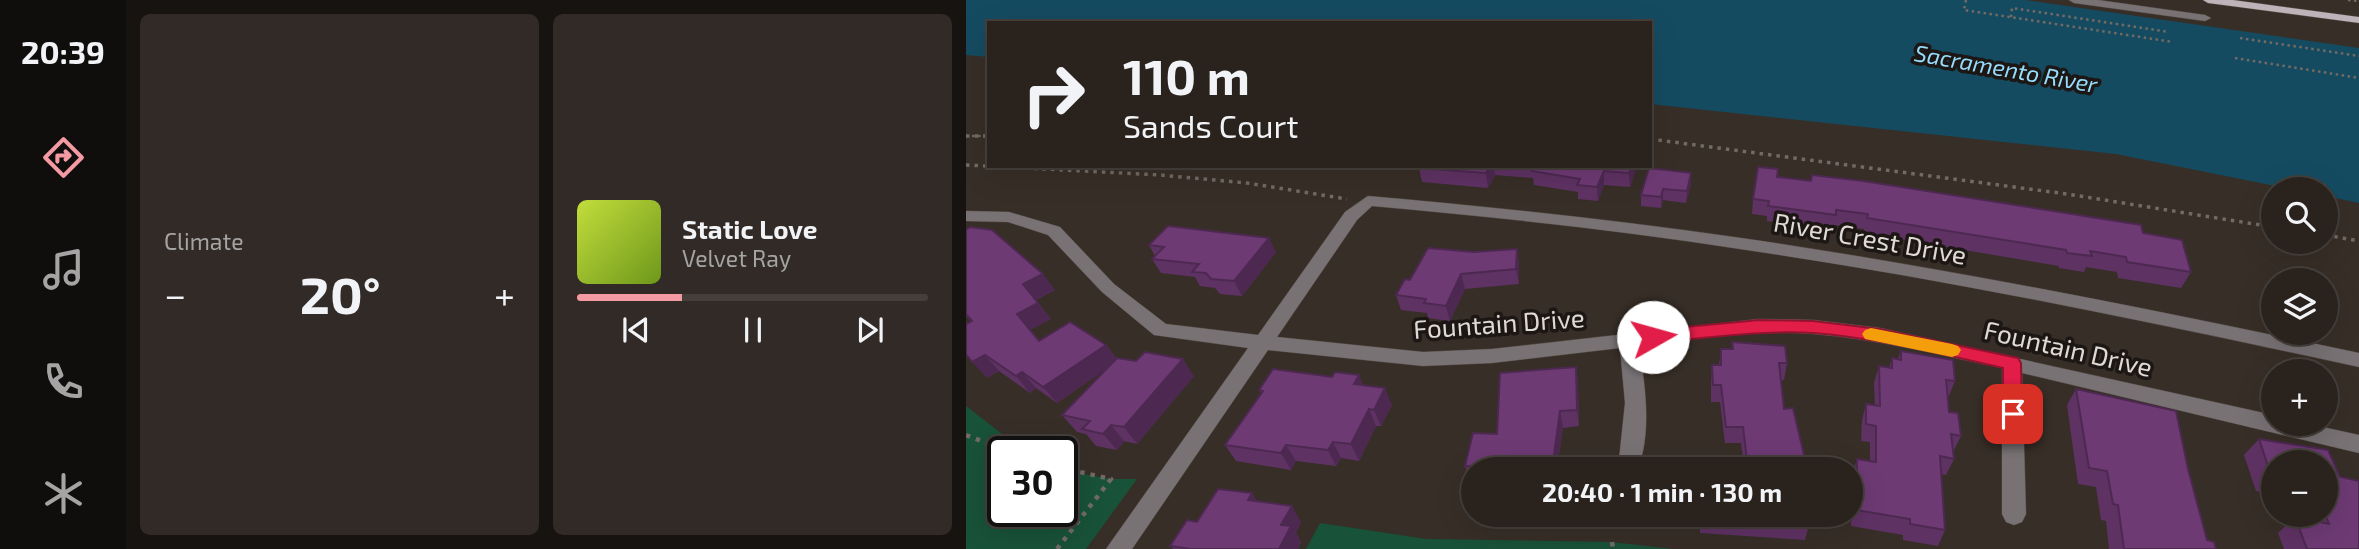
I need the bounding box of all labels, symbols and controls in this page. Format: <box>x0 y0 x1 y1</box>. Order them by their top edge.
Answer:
text: 20:39 <box>21 32 105 70</box>
water label: Sacramento River <box>1912 38 2101 98</box>
text: 110 m <box>1123 46 1250 105</box>
icon: right <box>1008 49 1099 140</box>
text: Sands Court <box>1123 106 1299 144</box>
icon: directions <box>39 133 88 182</box>
map controls <box>2261 177 2338 527</box>
button: search <box>2261 177 2338 254</box>
street label: River Crest Drive <box>1771 205 1969 270</box>
text: Static Love <box>682 213 818 244</box>
text: Climate <box>164 227 244 255</box>
text: Velvet Ray <box>682 244 791 272</box>
icon: music <box>39 245 88 294</box>
text: 20° <box>300 262 381 324</box>
button: layers <box>2261 268 2338 345</box>
text: − <box>164 271 186 317</box>
text: + <box>494 271 515 317</box>
position arrow <box>1616 300 1690 374</box>
street label: Fountain Drive <box>1412 301 1586 344</box>
icon: previous <box>617 311 655 349</box>
icon: pause <box>734 311 772 349</box>
icon: next <box>851 311 889 349</box>
street label: Fountain Drive <box>1981 313 2155 382</box>
icon: phone <box>39 357 88 406</box>
button: + <box>2261 359 2338 436</box>
pin <box>1983 384 2043 444</box>
icon: arrive <box>1994 395 2032 433</box>
speed limit sign: 30 <box>987 436 1078 527</box>
button: − <box>2261 450 2338 527</box>
icon: climate <box>39 469 88 518</box>
text: 20:40 · 1 min · 130 m <box>1542 476 1782 507</box>

